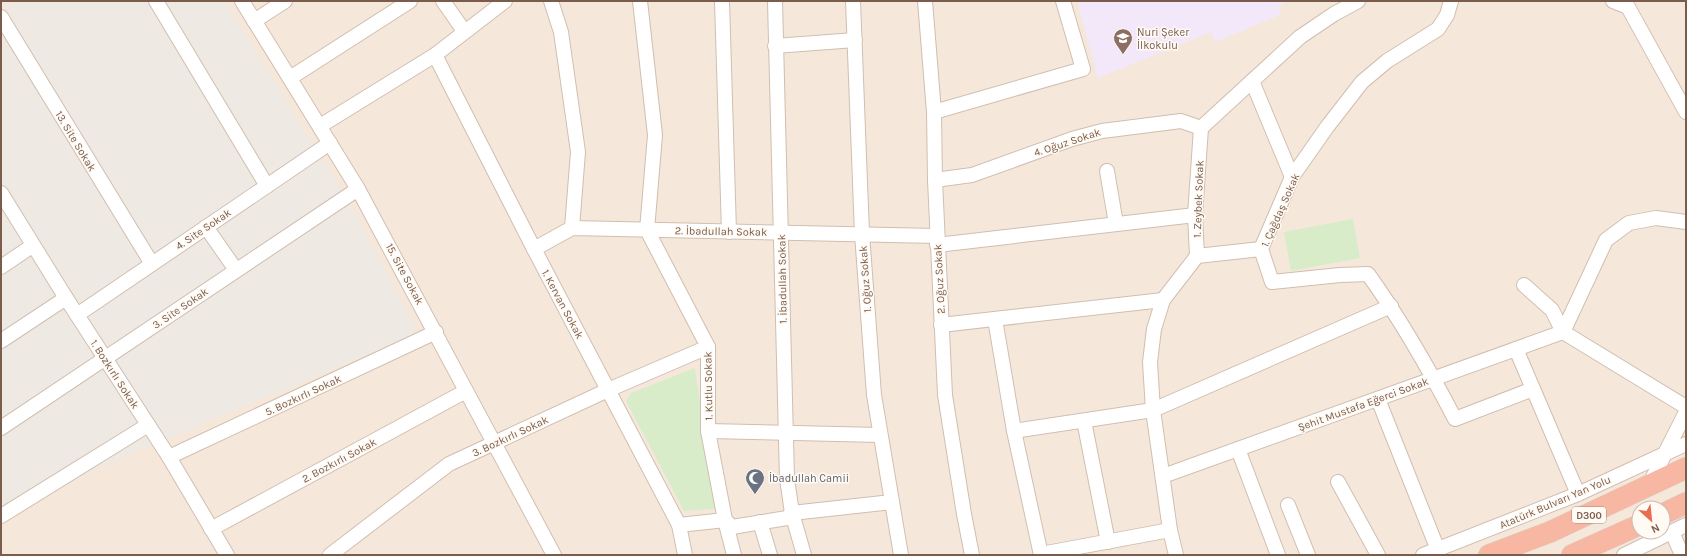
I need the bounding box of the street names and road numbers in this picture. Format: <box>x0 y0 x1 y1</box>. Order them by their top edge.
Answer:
street label: 13. Site Sokak <box>52 109 99 174</box>
street label: 4. Oğuz Sokak <box>1032 126 1102 159</box>
street label: 1. Zeybek Sokak <box>1191 160 1206 238</box>
street label: 1. Çağdaş Sokak <box>1258 171 1303 249</box>
street label: 4. Site Sokak <box>173 206 234 253</box>
street label: 2. İbadullah Sokak <box>675 223 767 239</box>
street label: 1. İbadullah Sokak <box>774 234 790 324</box>
street label: 15. Site Sokak <box>383 241 426 307</box>
street label: 2. Oğuz Sokak <box>931 244 948 314</box>
street label: 1. Oğuz Sokak <box>857 245 874 313</box>
street label: 1. Kervan Sokak <box>539 267 586 341</box>
street label: 3. Site Sokak <box>150 285 211 332</box>
street label: 1. Bozkırlı Sokak <box>87 337 142 411</box>
street label: 1. Kutlu Sokak <box>701 351 716 421</box>
street label: 5. Bozkırlı Sokak <box>263 372 343 419</box>
street label: Şehit Mustafa Eğerci Sokak <box>1296 375 1430 434</box>
street label: 3. Bozkırlı Sokak <box>470 413 550 460</box>
street label: 2. Bozkırlı Sokak <box>300 435 379 486</box>
street label: Atatürk Bulvarı Yan Yolu <box>1497 473 1613 532</box>
road number: D300 <box>1572 507 1606 523</box>

